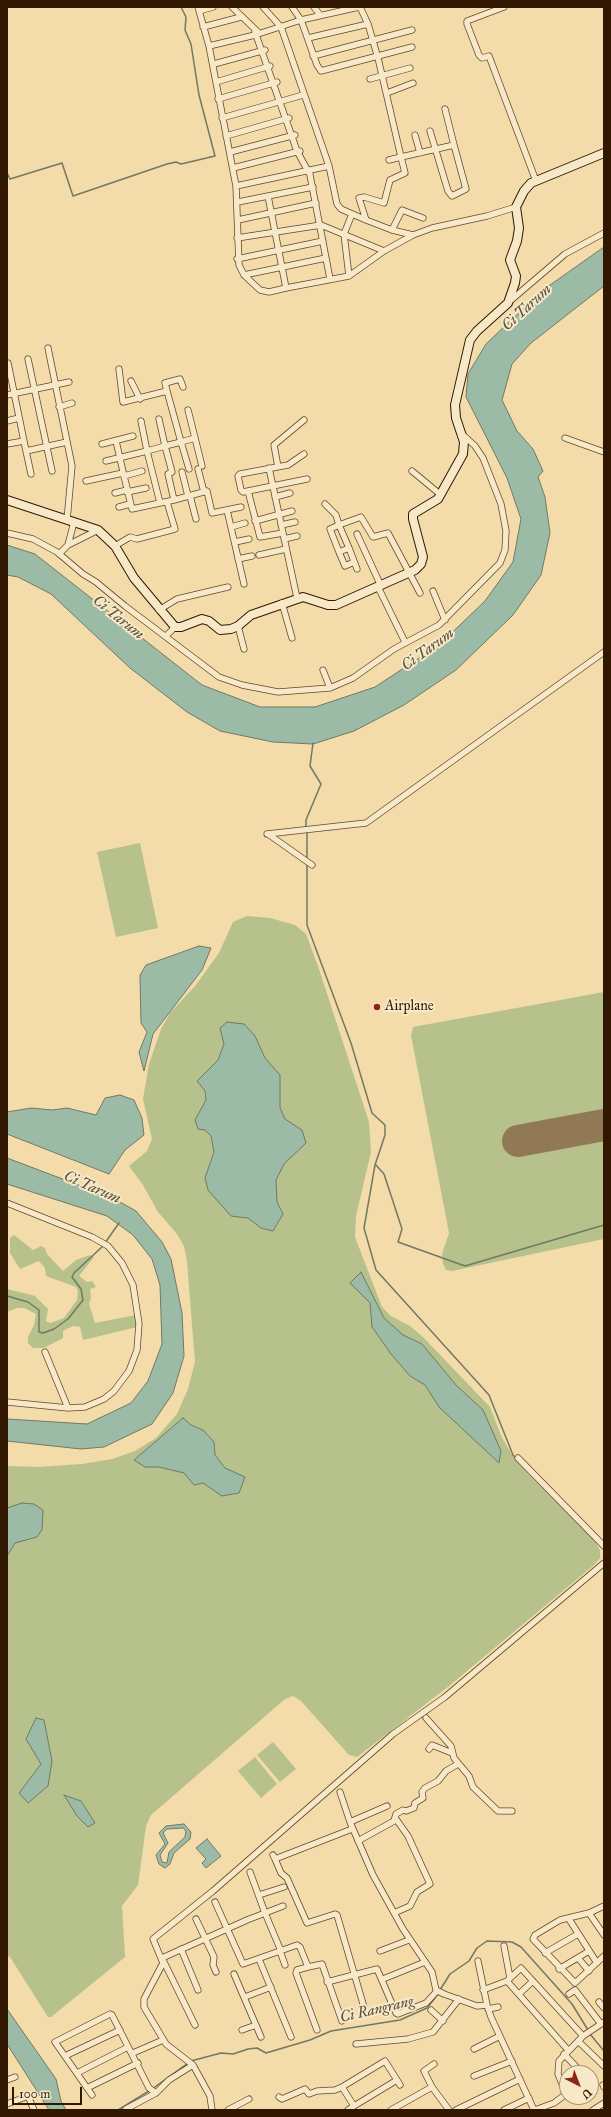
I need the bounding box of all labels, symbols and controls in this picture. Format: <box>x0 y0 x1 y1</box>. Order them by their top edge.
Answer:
water label: Ci Tarum <box>499 281 555 335</box>
water label: Ci Tarum <box>89 592 147 644</box>
water label: Ci Tarum <box>398 625 458 675</box>
place label: Airplane <box>385 999 434 1015</box>
marker: Airplane <box>372 1002 382 1012</box>
water label: Ci Tarum <box>61 1167 123 1209</box>
water label: Ci Rangrang <box>338 1993 416 2027</box>
north arrow <box>559 2065 599 2105</box>
scale bar <box>14 2079 84 2105</box>
text: U <box>579 2086 594 2101</box>
text: 100 m <box>19 2087 50 2101</box>

